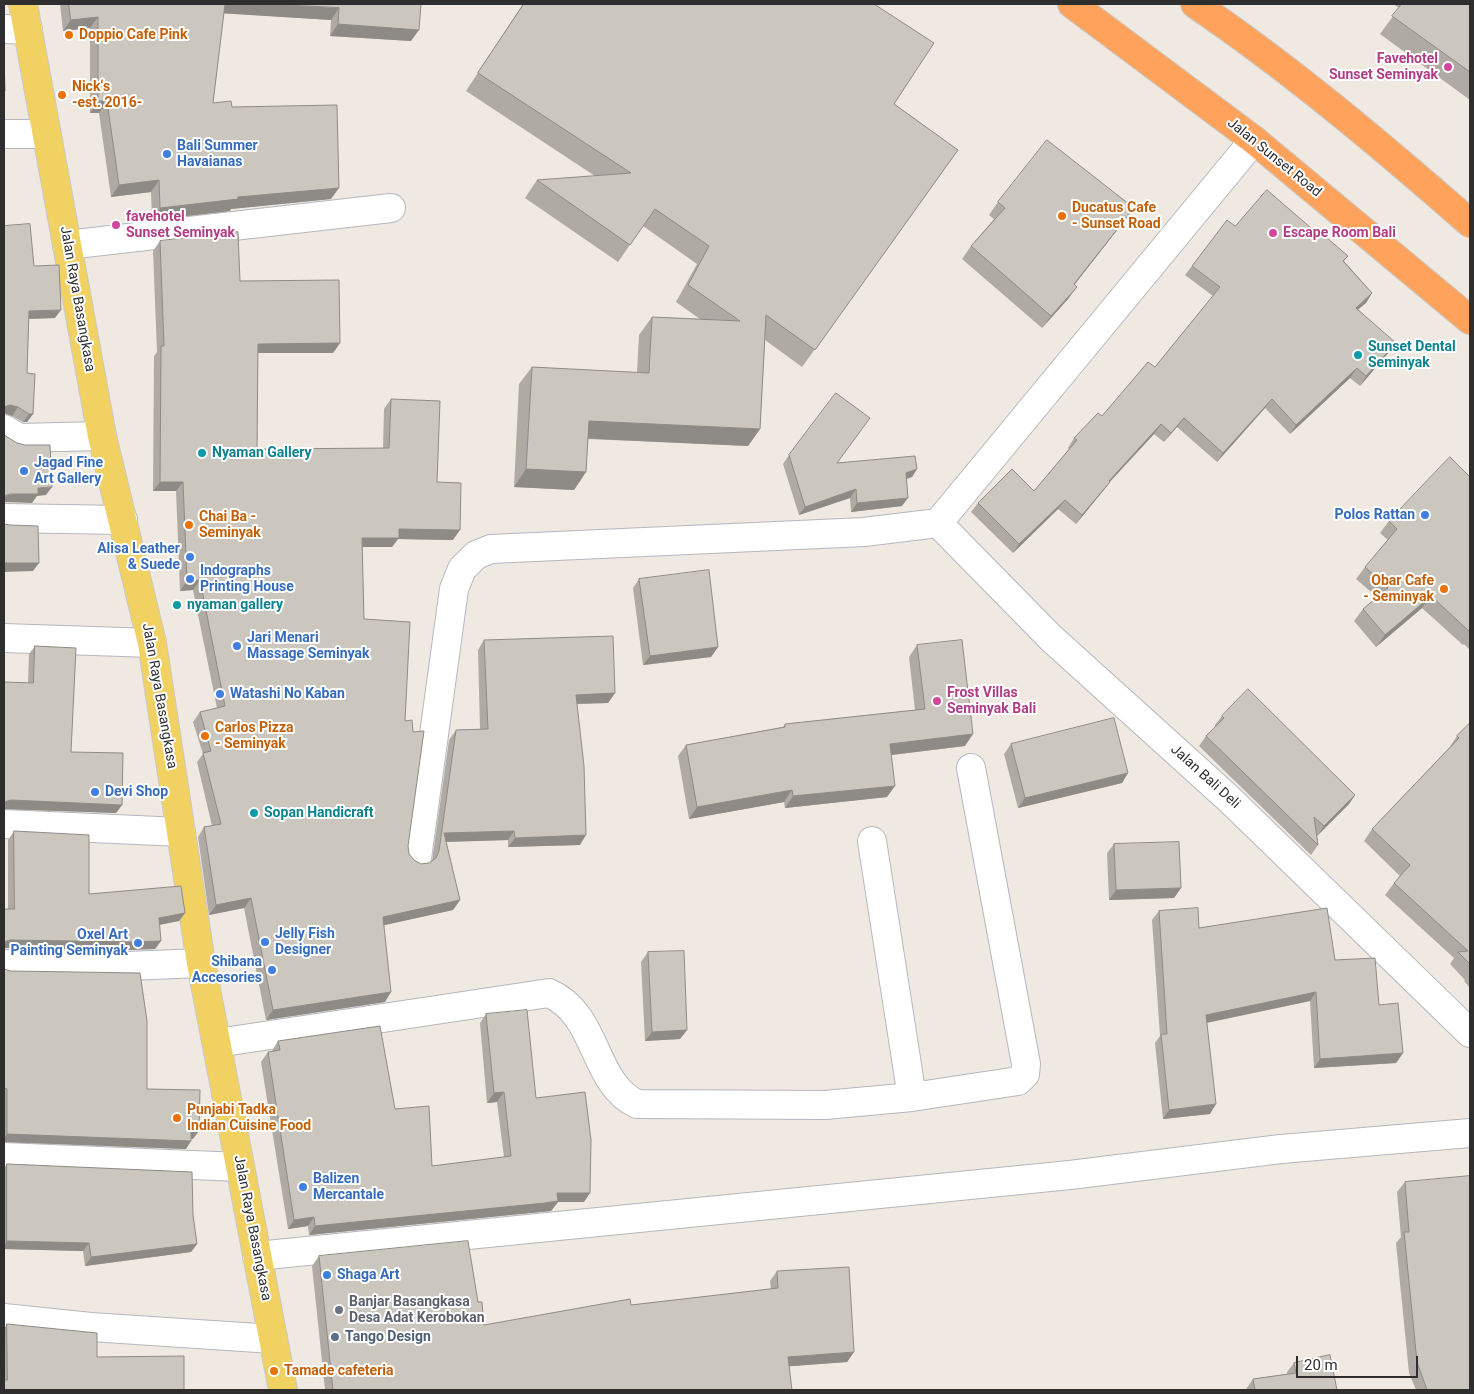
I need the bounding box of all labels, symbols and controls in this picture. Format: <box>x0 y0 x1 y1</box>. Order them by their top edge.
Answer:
place label: Doppio Cafe Pink <box>79 27 187 43</box>
marker: Doppio Cafe Pink <box>63 29 75 41</box>
place label: Favehotel Sunset Seminyak <box>1329 51 1438 84</box>
marker: Favehotel Sunset Seminyak <box>1442 61 1454 73</box>
place label: Nick‘s -est. 2016- <box>72 79 142 111</box>
marker: Nick‘s -est. 2016- <box>56 89 68 101</box>
street label: Jalan Sunset Road <box>1224 115 1324 201</box>
place label: Bali Summer Havaianas <box>177 138 258 170</box>
marker: Bali Summer Havaianas <box>161 148 173 160</box>
place label: Ducatus Cafe - Sunset Road <box>1072 200 1161 232</box>
place label: favehotel Sunset Seminyak <box>126 209 235 242</box>
marker: Ducatus Cafe - Sunset Road <box>1056 210 1068 222</box>
marker: favehotel Sunset Seminyak <box>110 219 122 231</box>
street label: Jalan Raya Basangkasa <box>56 225 98 373</box>
place label: Escape Room Bali <box>1283 225 1396 241</box>
marker: Escape Room Bali <box>1267 227 1279 239</box>
place label: Sunset Dental Seminyak <box>1368 339 1456 372</box>
marker: Sunset Dental Seminyak <box>1352 349 1364 361</box>
place label: Nyaman Gallery <box>212 445 312 461</box>
marker: Nyaman Gallery <box>196 447 208 459</box>
place label: Jagad Fine Art Gallery <box>34 455 103 488</box>
marker: Jagad Fine Art Gallery <box>18 465 30 477</box>
place label: Polos Rattan <box>1335 507 1415 523</box>
place label: Chai Ba - Seminyak <box>199 509 261 542</box>
marker: Polos Rattan <box>1419 509 1431 521</box>
marker: Chai Ba - Seminyak <box>183 519 195 531</box>
place label: Alisa Leather & Suede <box>97 541 180 574</box>
marker: Alisa Leather & Suede <box>184 551 196 563</box>
place label: Indographs Printing House <box>200 563 294 596</box>
marker: Indographs Printing House <box>184 573 196 585</box>
place label: Obar Cafe - Seminyak <box>1363 573 1434 606</box>
marker: Obar Cafe - Seminyak <box>1438 583 1450 595</box>
place label: nyaman gallery <box>187 597 283 613</box>
marker: nyaman gallery <box>171 599 183 611</box>
street label: Jalan Raya Basangkasa <box>138 622 180 770</box>
place label: Jari Menari Massage Seminyak <box>247 630 369 662</box>
marker: Jari Menari Massage Seminyak <box>231 640 243 652</box>
place label: Frost Villas Seminyak Bali <box>947 685 1036 718</box>
place label: Watashi No Kaban <box>230 686 345 702</box>
marker: Watashi No Kaban <box>214 688 226 700</box>
marker: Frost Villas Seminyak Bali <box>931 695 943 707</box>
place label: Carlos Pizza - Seminyak <box>215 720 294 752</box>
marker: Carlos Pizza - Seminyak <box>199 730 211 742</box>
street label: Jalan Bali Deli <box>1167 741 1243 813</box>
place label: Devi Shop <box>105 784 168 800</box>
marker: Devi Shop <box>89 786 101 798</box>
place label: Sopan Handicraft <box>264 805 373 821</box>
marker: Sopan Handicraft <box>248 807 260 819</box>
place label: Jelly Fish Designer <box>275 926 335 959</box>
place label: Oxel Art Painting Seminyak <box>10 927 128 960</box>
marker: Jelly Fish Designer <box>259 936 271 948</box>
marker: Oxel Art Painting Seminyak <box>132 937 144 949</box>
place label: Shibana Accesories <box>192 954 262 986</box>
marker: Shibana Accesories <box>266 964 278 976</box>
place label: Punjabi Tadka Indian Cuisine Food <box>187 1102 311 1134</box>
marker: Punjabi Tadka Indian Cuisine Food <box>171 1112 183 1124</box>
street label: Jalan Raya Basangkasa <box>230 1154 274 1302</box>
place label: Balizen Mercantale <box>313 1171 384 1204</box>
marker: Balizen Mercantale <box>297 1181 309 1193</box>
place label: Shaga Art <box>337 1267 400 1283</box>
marker: Shaga Art <box>321 1269 333 1281</box>
place label: Banjar Basangkasa Desa Adat Kerobokan <box>349 1294 485 1326</box>
marker: Banjar Basangkasa Desa Adat Kerobokan <box>333 1304 345 1316</box>
place label: Tango Design <box>345 1329 431 1345</box>
marker: Tango Design <box>329 1331 341 1343</box>
scale bar <box>1299 1346 1422 1378</box>
text: 20 m <box>1304 1356 1338 1374</box>
place label: Tamade cafeteria <box>284 1363 393 1379</box>
marker: Tamade cafeteria <box>268 1365 280 1377</box>

